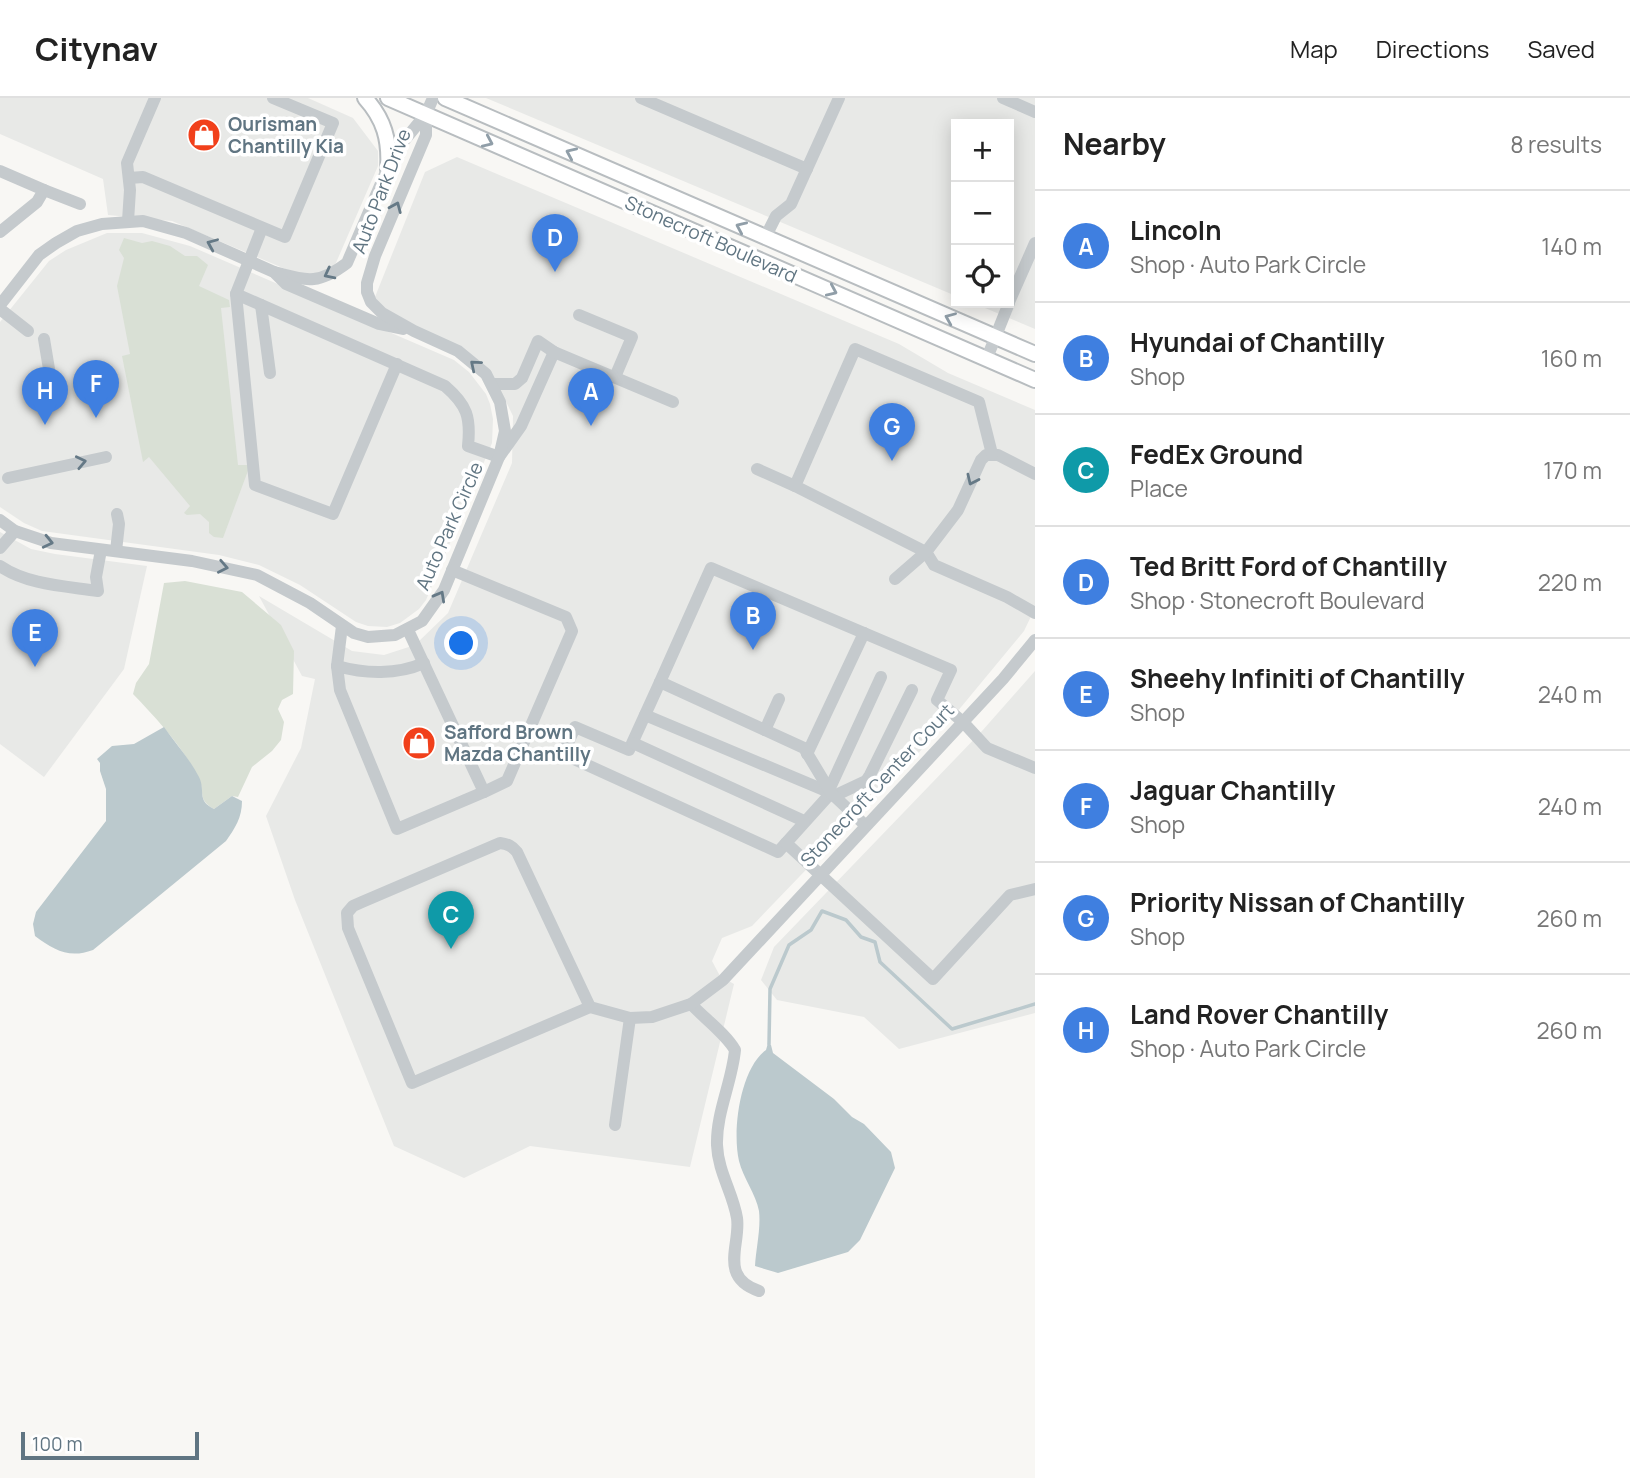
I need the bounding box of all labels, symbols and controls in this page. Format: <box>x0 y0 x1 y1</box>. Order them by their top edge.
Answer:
text: Citynav <box>35 26 158 71</box>
text: Map <box>1290 32 1338 65</box>
text: Directions <box>1376 32 1489 65</box>
text: Saved <box>1527 32 1595 65</box>
place label: Ourisman Chantilly Kia <box>228 111 344 159</box>
shop icon: Ourisman Chantilly Kia <box>185 116 223 154</box>
map controls <box>951 119 1014 308</box>
button: + <box>951 119 1014 182</box>
text: Nearby <box>1063 123 1166 164</box>
street label: Auto Park Drive <box>345 125 417 257</box>
text: 8 results <box>1510 128 1602 160</box>
one-way arrow <box>482 133 494 147</box>
one-way arrow <box>566 147 578 161</box>
button: − <box>951 182 1014 245</box>
street label: Stonecroft Boulevard <box>621 189 801 289</box>
one-way arrow <box>388 202 402 214</box>
text: Lincoln <box>1130 212 1221 248</box>
pin: D <box>532 214 578 272</box>
one-way arrow <box>736 221 748 235</box>
text: A <box>1078 230 1094 262</box>
text: 140 m <box>1541 230 1602 262</box>
one-way arrow <box>206 239 218 253</box>
button: locate <box>951 245 1014 308</box>
text: Shop · Auto Park Circle <box>1130 248 1366 280</box>
one-way arrow <box>324 265 336 279</box>
one-way arrow <box>824 283 837 297</box>
one-way arrow <box>944 312 957 326</box>
text: Hyundai of Chantilly <box>1130 324 1385 360</box>
text: B <box>1079 342 1093 374</box>
text: 160 m <box>1541 342 1602 374</box>
pin: F <box>73 360 119 418</box>
text: Shop <box>1130 360 1185 392</box>
one-way arrow <box>471 361 484 373</box>
pin: H <box>22 367 68 425</box>
pin: A <box>568 368 614 426</box>
pin: G <box>869 403 915 461</box>
text: FedEx Ground <box>1130 436 1303 472</box>
text: C <box>1078 454 1095 486</box>
text: 170 m <box>1543 454 1602 486</box>
one-way arrow <box>75 456 87 471</box>
street label: Auto Park Circle <box>409 458 489 594</box>
one-way arrow <box>966 472 980 485</box>
text: Place <box>1130 472 1188 504</box>
one-way arrow <box>42 534 54 548</box>
text: Ted Britt Ford of Chantilly <box>1130 548 1447 584</box>
one-way arrow <box>217 558 229 573</box>
text: D <box>1078 566 1094 598</box>
text: 220 m <box>1538 566 1602 598</box>
text: Shop · Stonecroft Boulevard <box>1130 584 1425 616</box>
one-way arrow <box>432 590 445 603</box>
pin: B <box>730 592 776 650</box>
pin: E <box>12 609 58 667</box>
your location <box>444 626 478 660</box>
text: Sheehy Infiniti of Chantilly <box>1130 660 1465 696</box>
text: E <box>1079 678 1093 710</box>
text: 240 m <box>1538 678 1602 710</box>
text: Shop <box>1130 696 1185 728</box>
street label: Stonecroft Center Court <box>794 698 960 872</box>
place label: Safford Brown Mazda Chantilly <box>444 719 591 767</box>
shop icon: Safford Brown Mazda Chantilly <box>400 724 438 762</box>
text: Jaguar Chantilly <box>1130 772 1335 808</box>
text: F <box>1080 790 1092 822</box>
text: 240 m <box>1538 790 1602 822</box>
text: Shop <box>1130 808 1185 840</box>
text: Priority Nissan of Chantilly <box>1130 884 1465 920</box>
pin: C <box>428 891 474 949</box>
text: G <box>1078 902 1094 934</box>
text: 260 m <box>1536 902 1602 934</box>
text: Shop <box>1130 920 1185 952</box>
text: Land Rover Chantilly <box>1130 996 1388 1032</box>
text: H <box>1078 1014 1094 1046</box>
text: 260 m <box>1536 1014 1602 1046</box>
text: Shop · Auto Park Circle <box>1130 1032 1366 1064</box>
scale bar <box>21 1429 200 1461</box>
text: 100 m <box>32 1431 83 1457</box>

